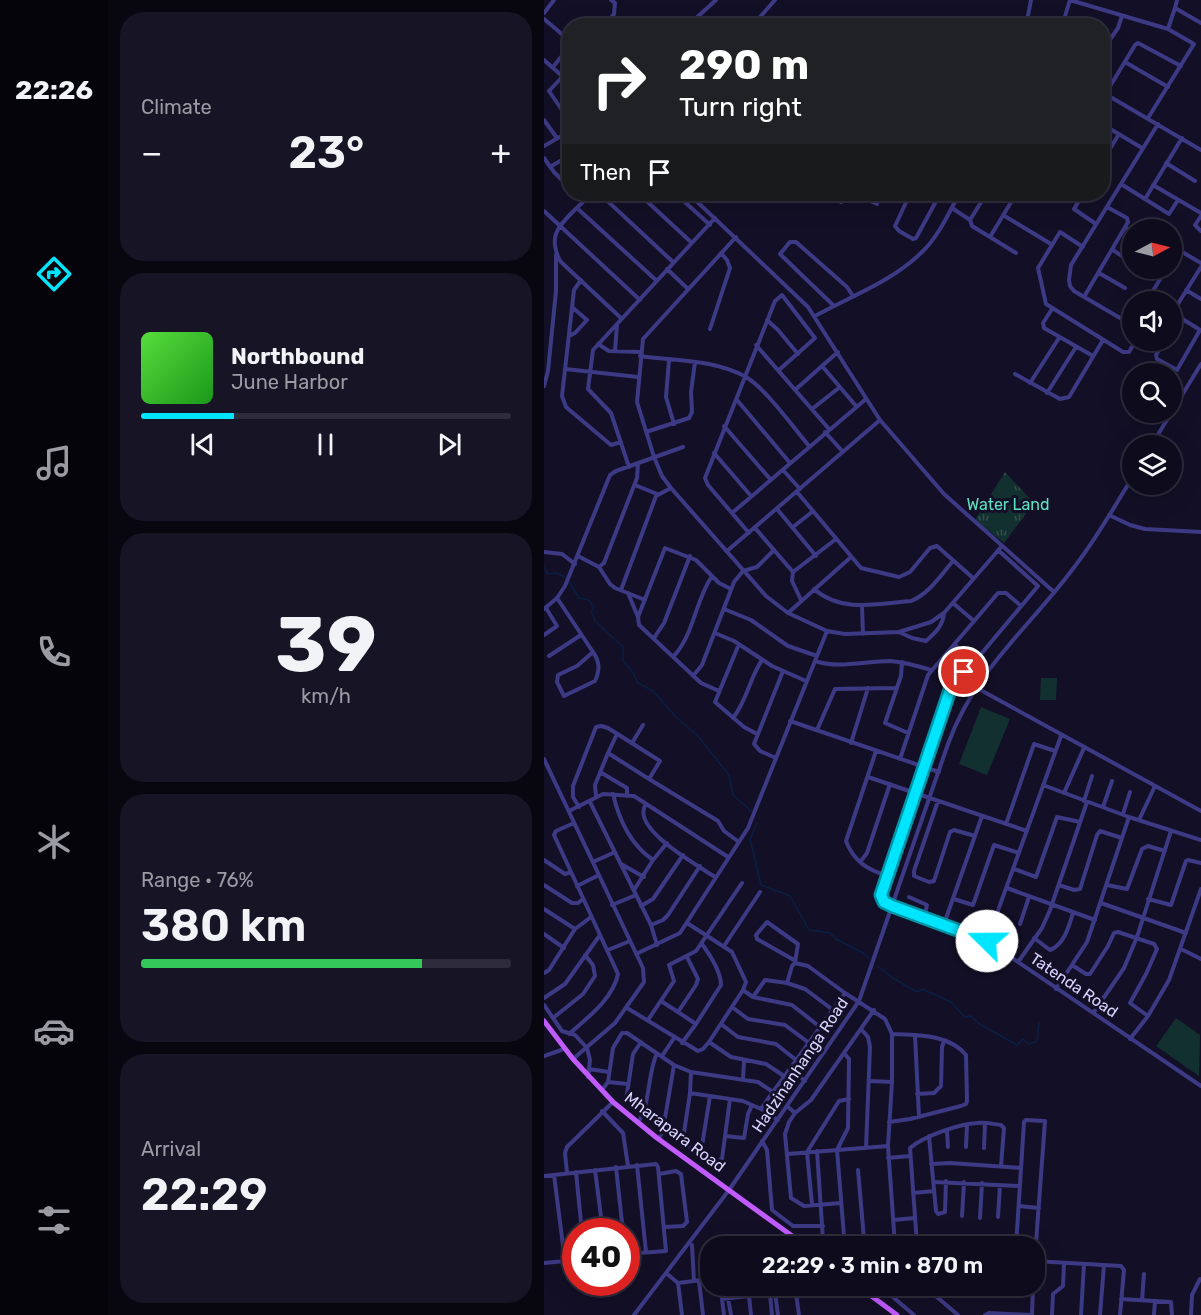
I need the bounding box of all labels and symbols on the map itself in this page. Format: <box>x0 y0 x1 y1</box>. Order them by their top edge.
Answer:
north arrow <box>1122 219 1182 279</box>
park label: Water Land <box>966 495 1050 514</box>
pin <box>938 646 989 697</box>
position arrow <box>955 909 1019 973</box>
street label: Tatenda Road <box>1027 949 1121 1021</box>
street label: Hadzinanhanga Road <box>748 994 852 1136</box>
street label: Mharapara Road <box>621 1088 729 1176</box>
speed limit sign: 40 <box>562 1218 640 1296</box>

